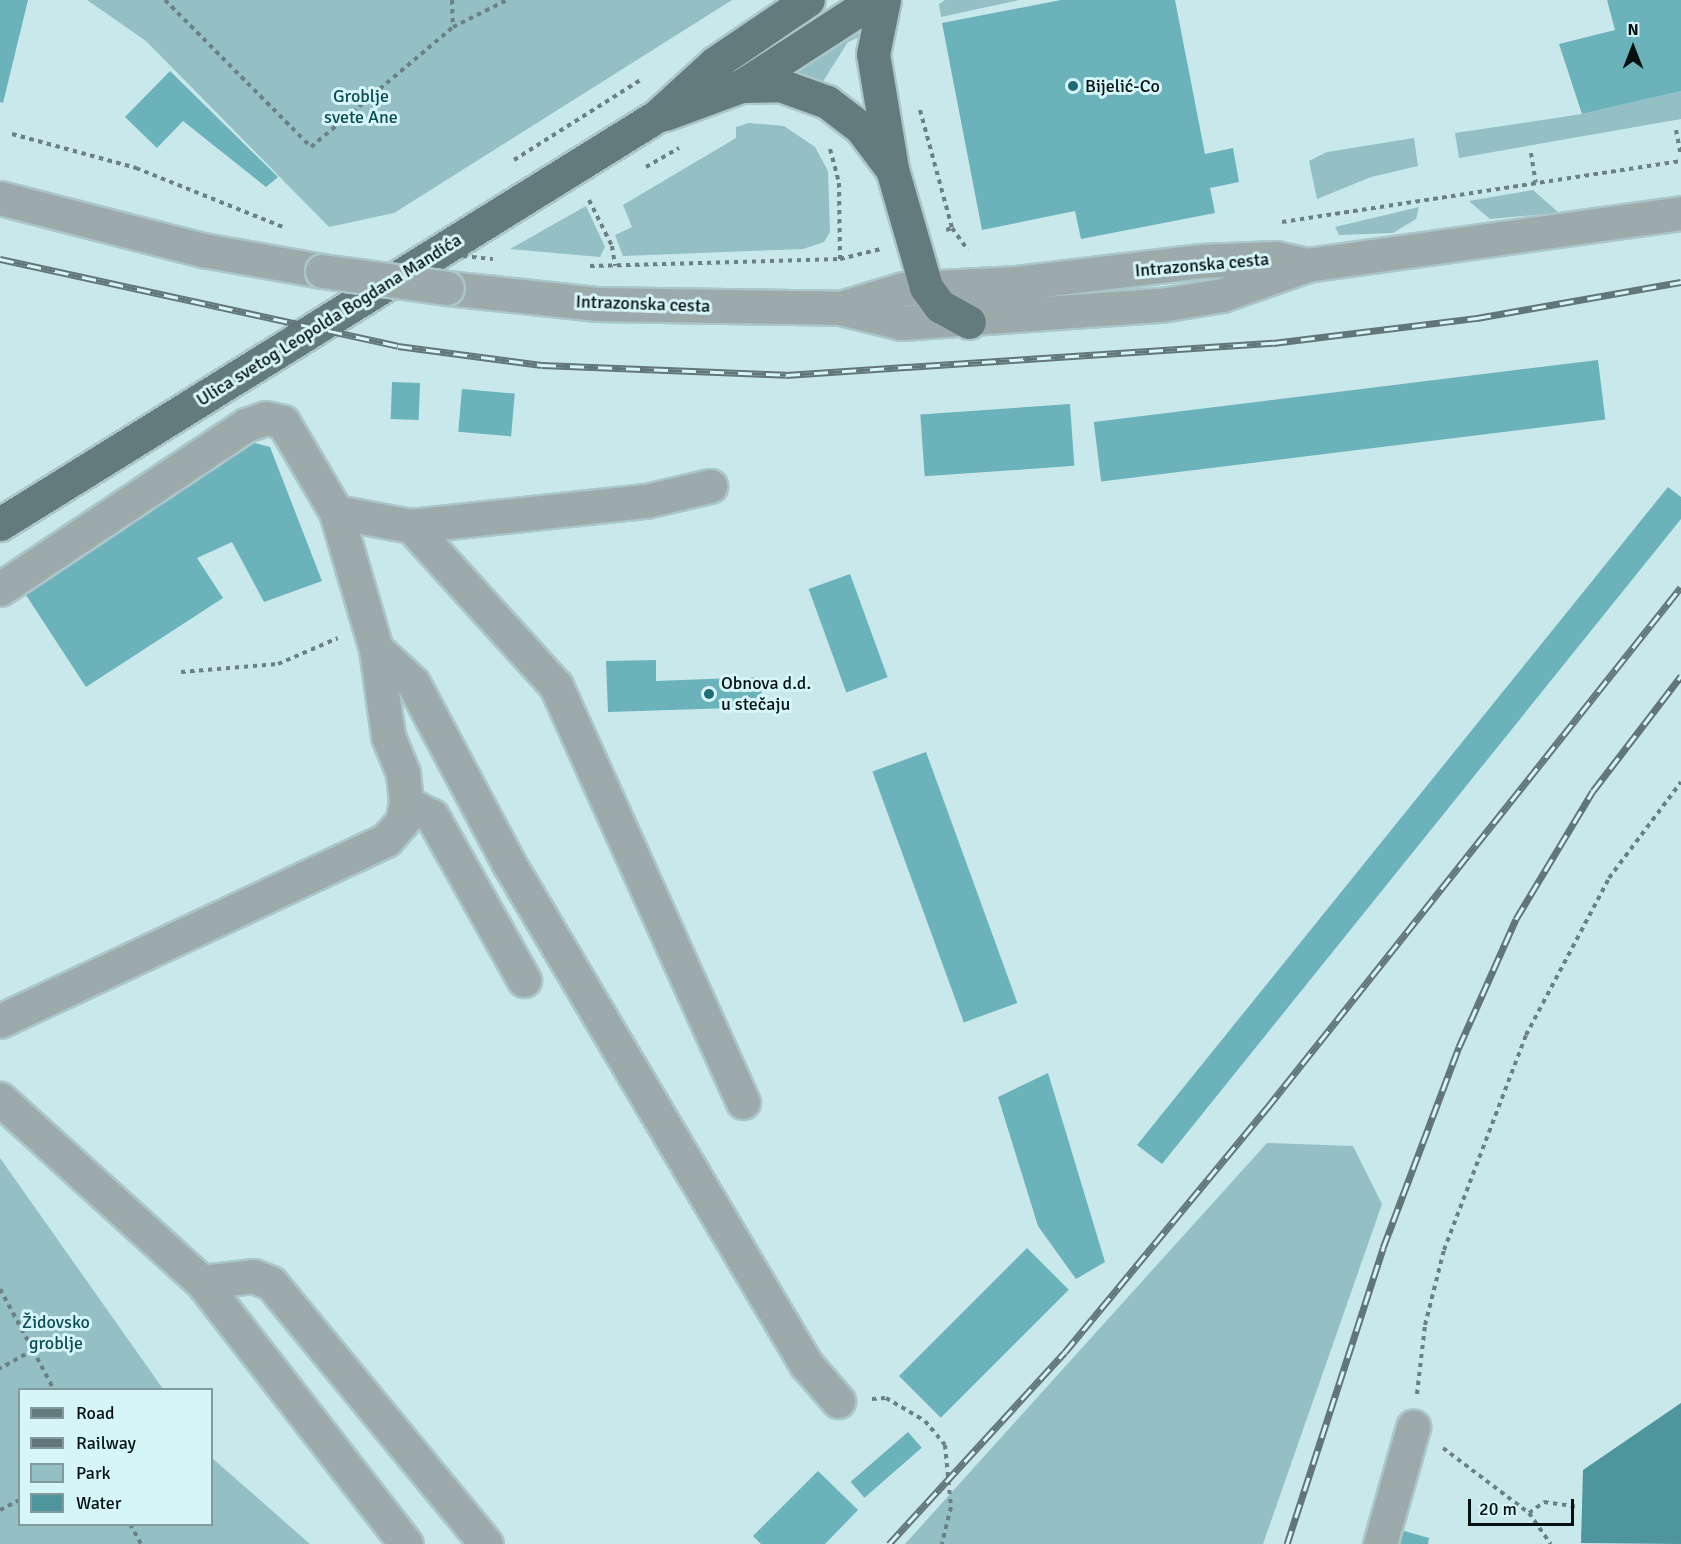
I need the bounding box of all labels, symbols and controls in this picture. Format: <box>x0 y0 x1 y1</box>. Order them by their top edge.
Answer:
north arrow <box>1603 18 1663 78</box>
text: N <box>1627 20 1639 40</box>
place label: Bijelić-Co <box>1085 75 1160 97</box>
marker: Bijelić-Co <box>1066 79 1080 93</box>
park label: Groblje svete Ane <box>324 86 398 128</box>
street label: Ulica svetog Leopolda Bogdana Mandića <box>193 229 465 411</box>
street label: Intrazonska cesta <box>1134 248 1270 282</box>
street label: Intrazonska cesta <box>575 291 711 317</box>
place label: Obnova d.d. u stečaju <box>721 673 811 716</box>
marker: Obnova d.d. u stečaju <box>702 687 716 701</box>
park label: Židovsko groblje <box>22 1312 90 1354</box>
legend <box>18 1388 213 1526</box>
text: Road <box>76 1402 115 1424</box>
text: Railway <box>76 1432 136 1454</box>
text: Park <box>76 1462 111 1484</box>
scale bar <box>1471 1487 1578 1525</box>
text: Water <box>76 1492 121 1514</box>
text: 20 m <box>1479 1498 1517 1520</box>

